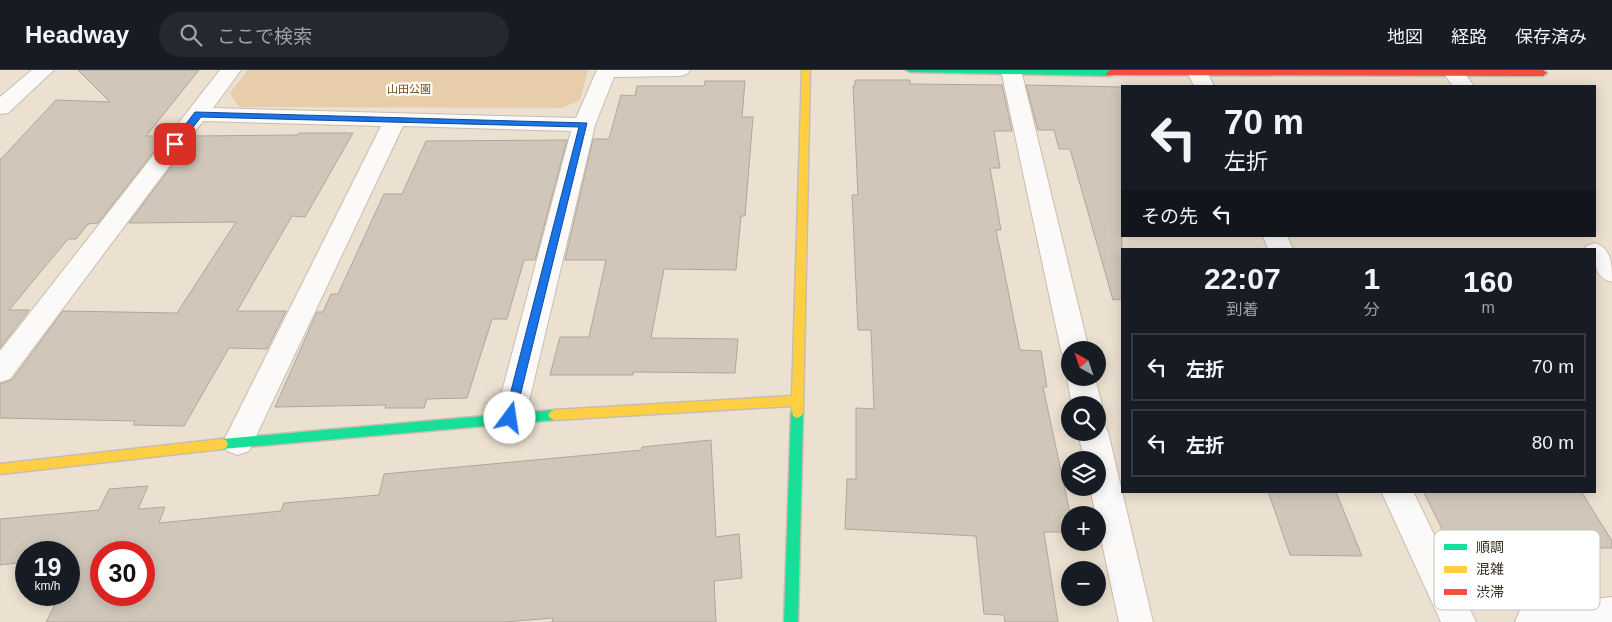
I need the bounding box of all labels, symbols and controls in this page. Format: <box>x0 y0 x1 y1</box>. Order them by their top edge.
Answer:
search box <box>159 12 509 57</box>
text: Headway <box>25 21 129 48</box>
icon: search <box>177 21 205 49</box>
text: ここで検索 <box>217 26 312 47</box>
text: 地図 <box>1387 27 1423 47</box>
text: 経路 <box>1451 27 1487 47</box>
text: 保存済み <box>1515 27 1587 47</box>
park label: 山田公園 <box>387 83 431 95</box>
text: 70 m <box>1224 102 1304 141</box>
icon: left <box>1141 105 1206 170</box>
pin <box>154 123 196 165</box>
icon: arrive <box>161 130 189 158</box>
text: 左折 <box>1224 149 1268 174</box>
icon: left <box>1208 200 1236 228</box>
text: その先 <box>1141 206 1198 227</box>
text: 22:07 <box>1204 262 1281 295</box>
text: 1 <box>1363 262 1380 295</box>
text: 160 <box>1463 265 1513 298</box>
text: m <box>1481 299 1495 316</box>
text: 到着 <box>1226 301 1258 318</box>
text: 分 <box>1364 301 1380 318</box>
north arrow <box>1061 341 1106 386</box>
map controls <box>1061 341 1106 606</box>
icon: left <box>1143 353 1171 381</box>
text: 70 m <box>1532 356 1574 377</box>
text: 左折 <box>1186 359 1224 380</box>
position arrow <box>483 391 535 443</box>
button: search <box>1061 396 1106 441</box>
icon: left <box>1143 429 1171 457</box>
text: 80 m <box>1532 432 1574 453</box>
text: 左折 <box>1186 435 1224 456</box>
button: layers <box>1061 451 1106 496</box>
button: + <box>1061 506 1106 551</box>
legend <box>1434 530 1600 610</box>
text: 順調 <box>1476 539 1504 555</box>
speed limit sign: 30 <box>90 541 155 606</box>
text: 19 <box>34 553 61 581</box>
button: − <box>1061 561 1106 606</box>
text: 混雑 <box>1476 561 1504 577</box>
text: km/h <box>34 579 61 593</box>
text: 渋滞 <box>1476 584 1504 600</box>

